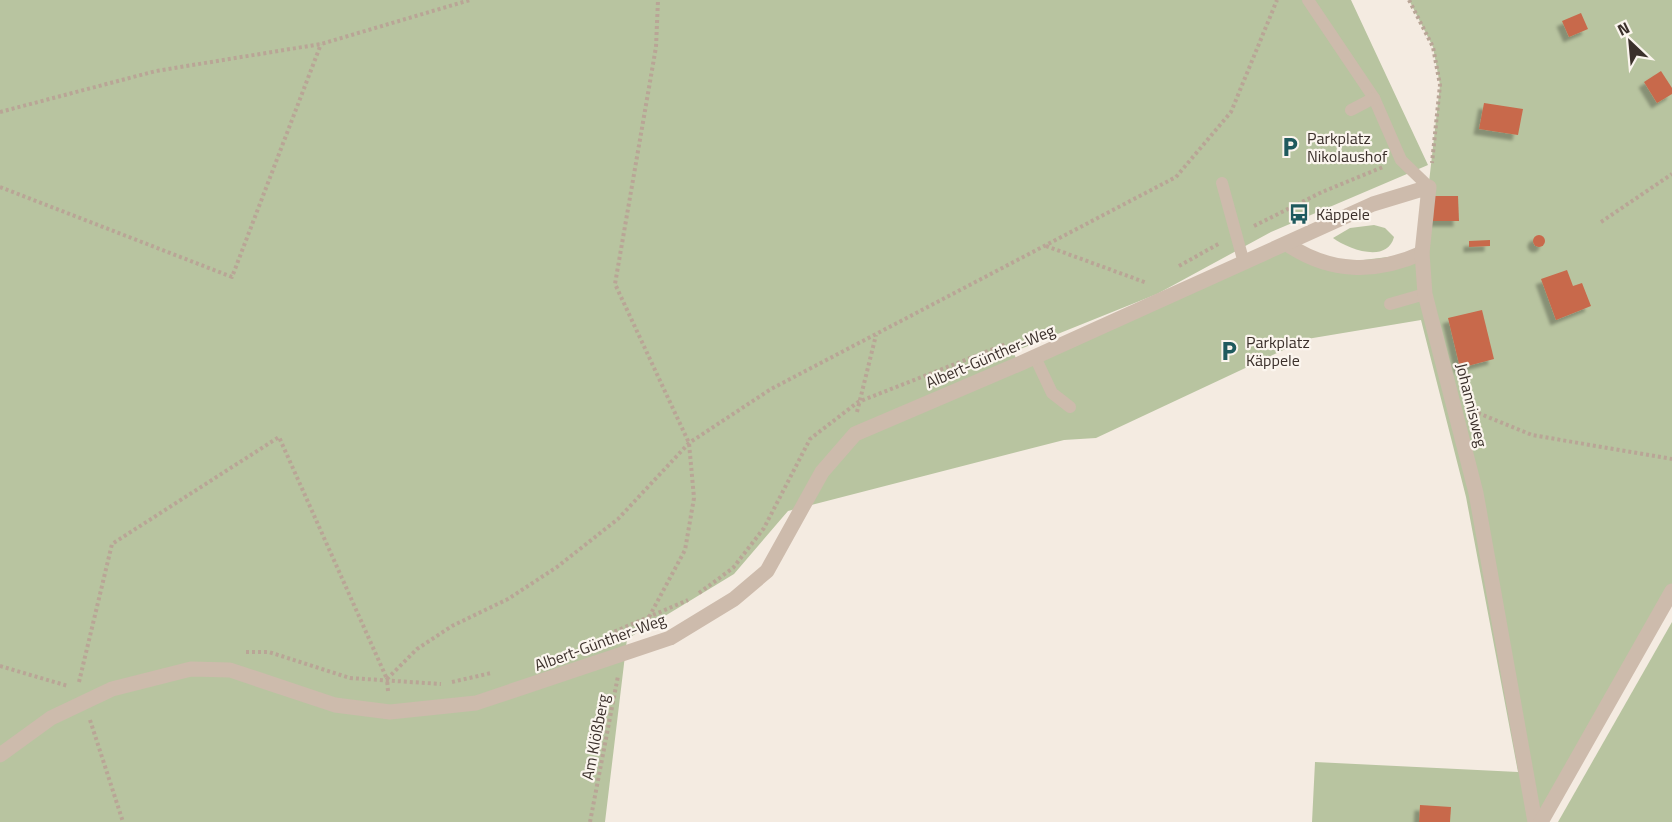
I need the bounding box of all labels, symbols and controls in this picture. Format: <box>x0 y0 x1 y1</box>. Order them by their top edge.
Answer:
north arrow <box>1600 12 1660 72</box>
text: N <box>1613 15 1634 42</box>
place label: Parkplatz Nikolaushof <box>1307 126 1388 168</box>
parking icon: Parkplatz Nikolaushof <box>1278 135 1302 159</box>
bus stop icon: Käppele <box>1287 202 1311 226</box>
place label: Käppele <box>1316 202 1370 226</box>
street label: Albert-Günther-Weg <box>922 318 1058 394</box>
place label: Parkplatz Käppele <box>1246 330 1310 372</box>
parking icon: Parkplatz Käppele <box>1217 339 1241 363</box>
street label: Johannisweg <box>1450 360 1494 450</box>
street label: Albert-Günther-Weg <box>531 607 669 677</box>
street label: Am Klößberg <box>575 692 615 782</box>

